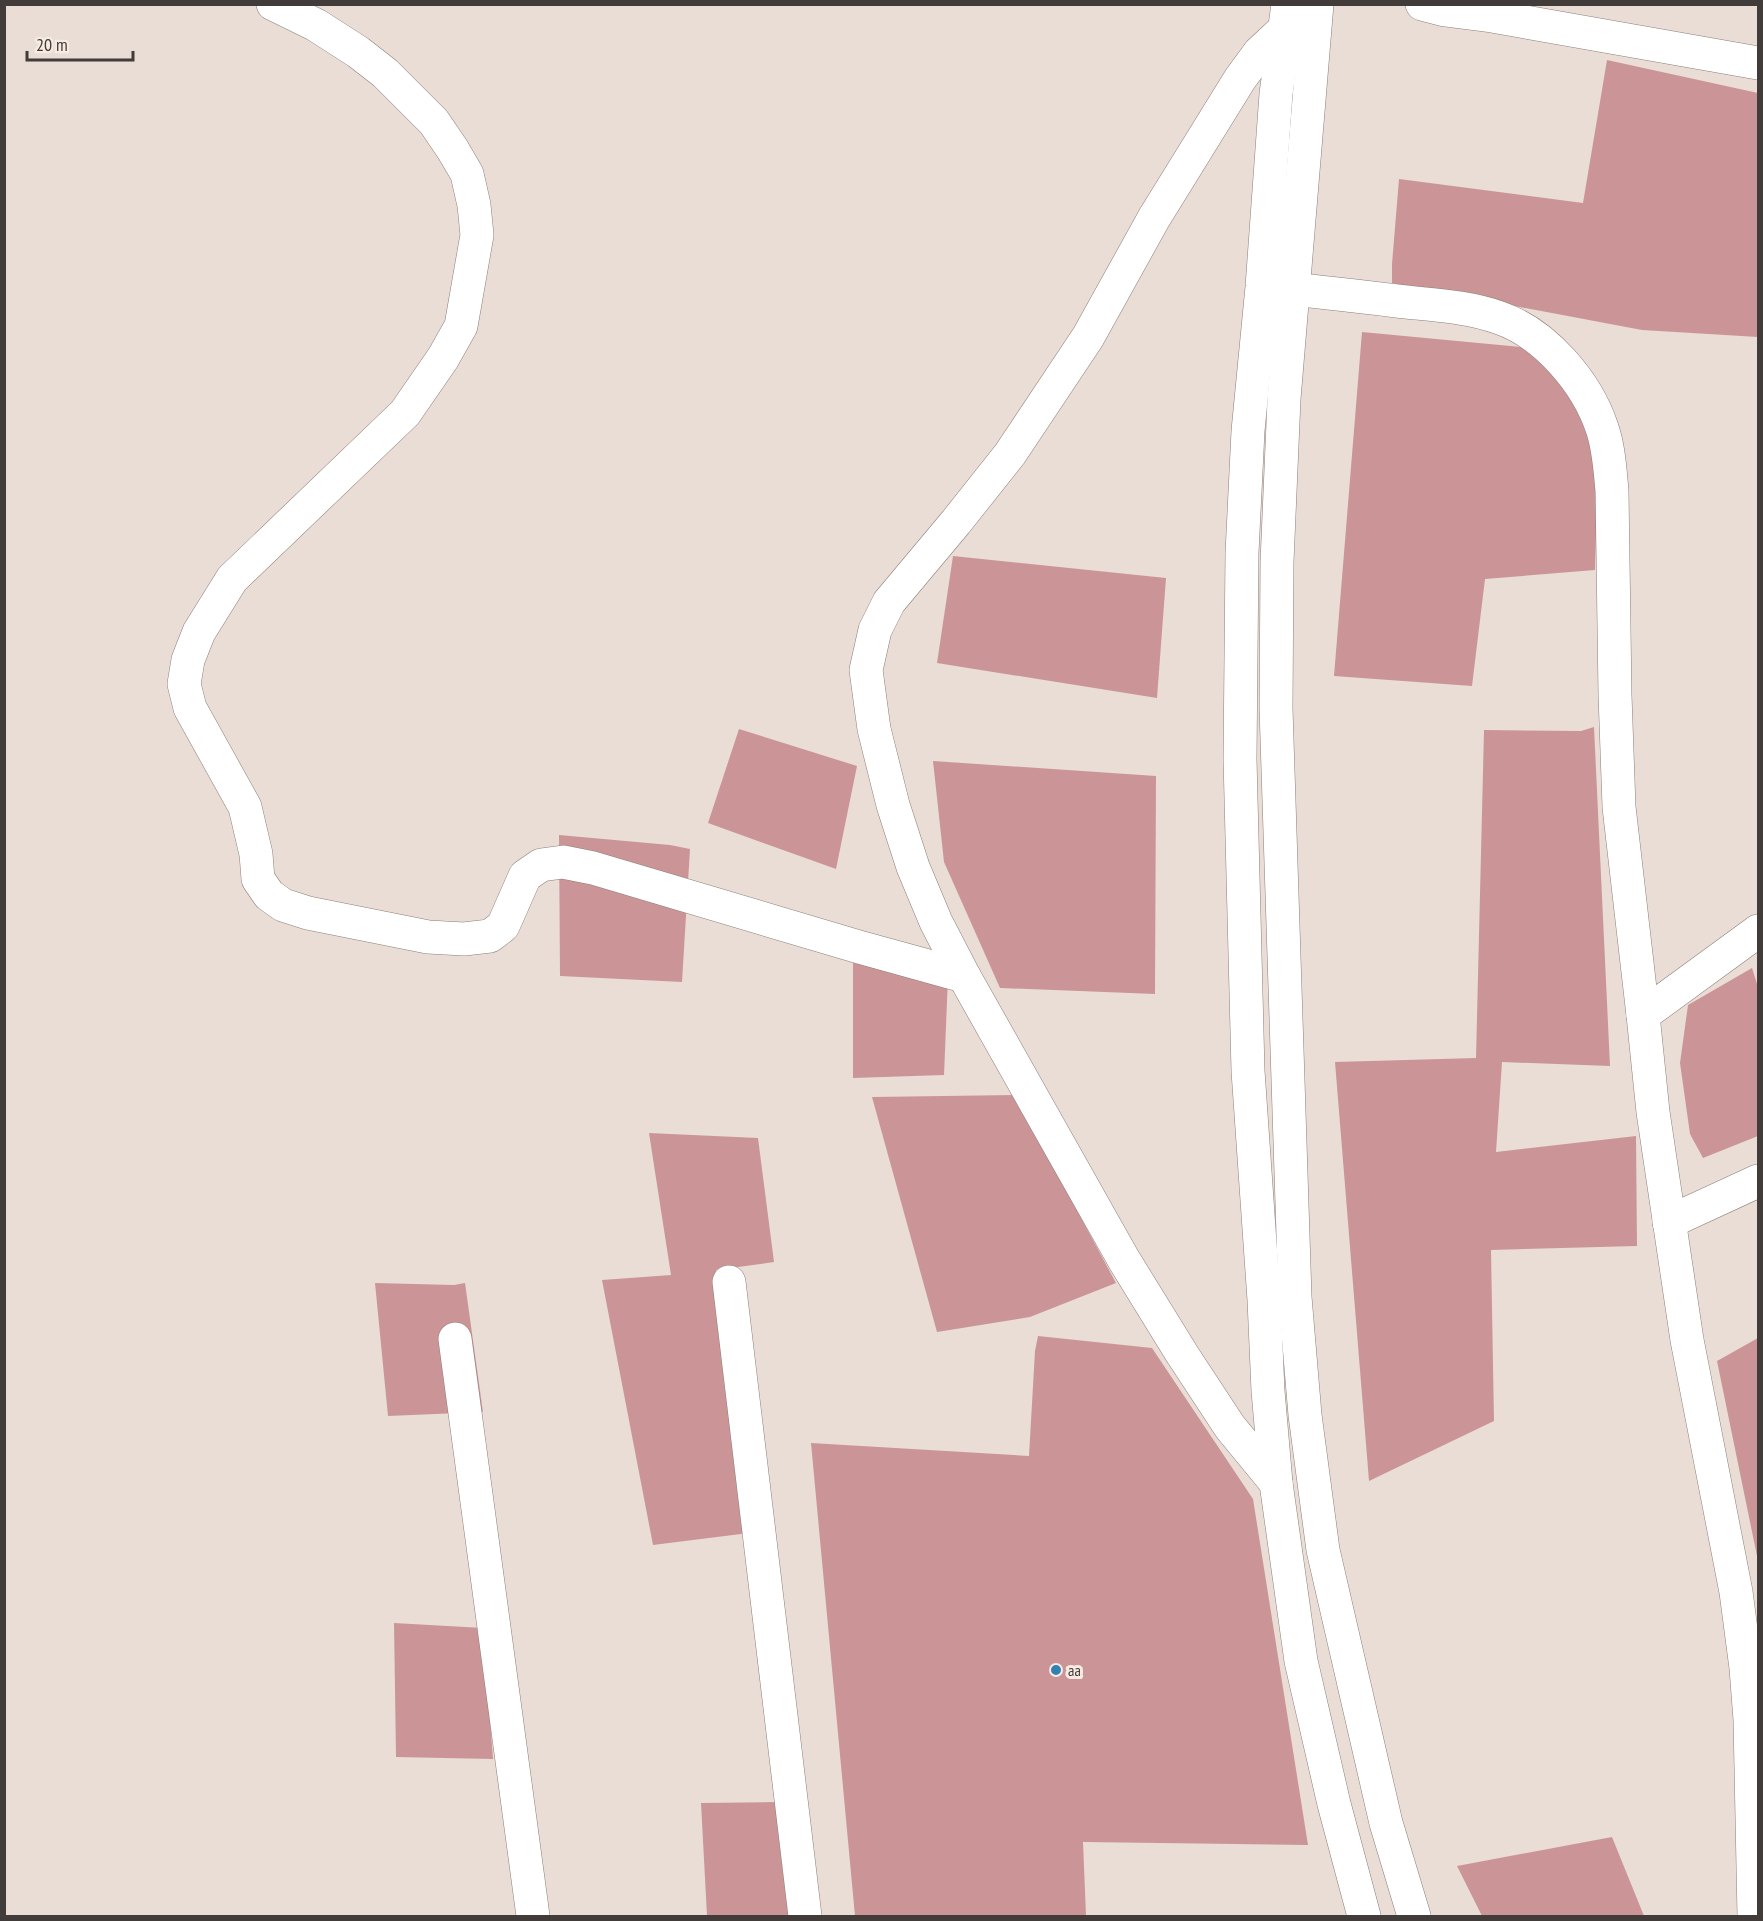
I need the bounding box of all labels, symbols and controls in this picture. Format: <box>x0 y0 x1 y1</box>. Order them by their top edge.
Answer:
scale bar <box>27 24 134 62</box>
text: 20 m <box>36 33 68 56</box>
place label: aa <box>1068 1660 1081 1680</box>
marker: aa <box>1049 1663 1063 1677</box>

